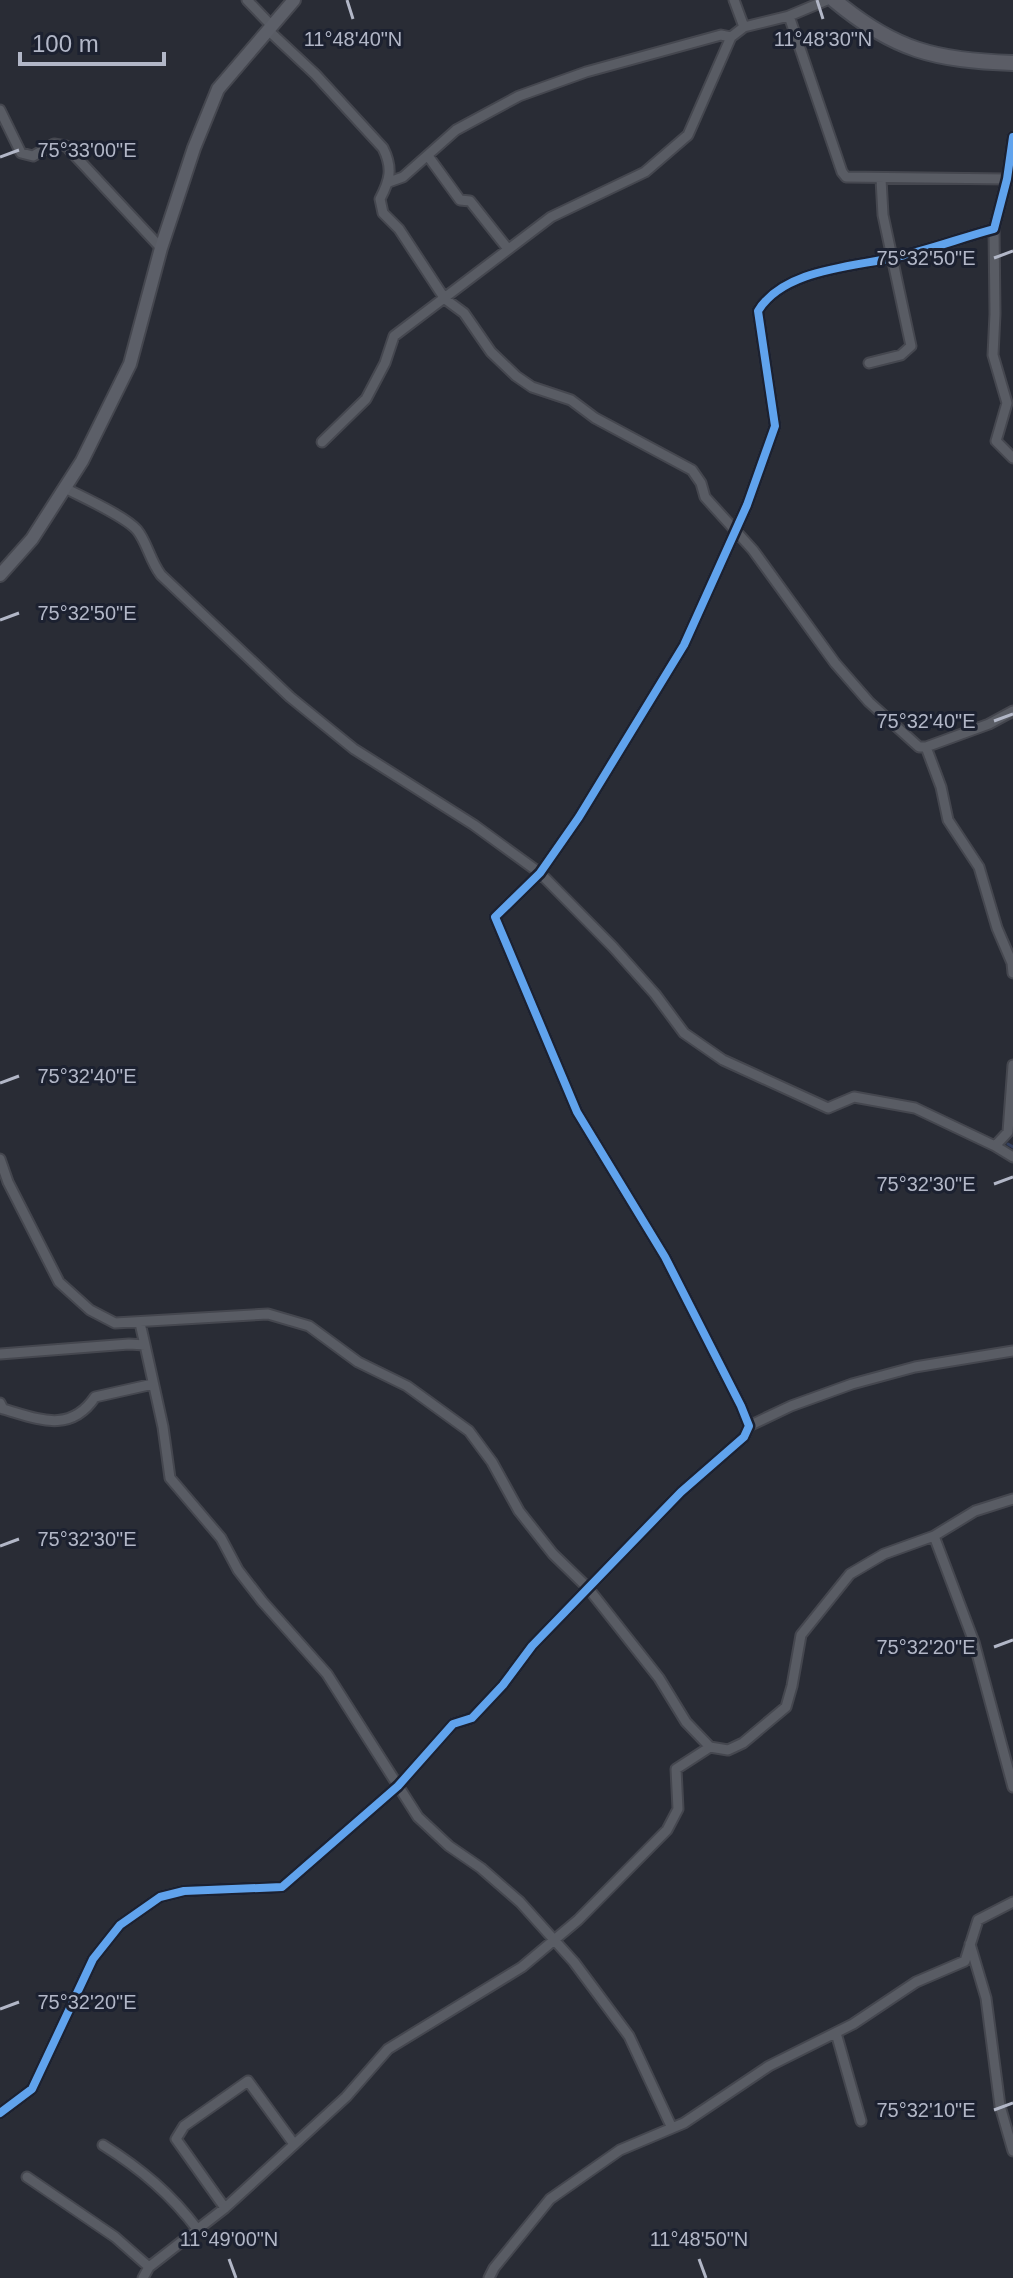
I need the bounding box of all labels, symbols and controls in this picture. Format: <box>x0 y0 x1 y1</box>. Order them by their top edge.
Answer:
scale bar <box>20 16 164 66</box>
text: 11°48'40"N <box>304 28 402 50</box>
text: 11°48'30"N <box>774 28 872 50</box>
text: 100 m <box>32 30 99 57</box>
text: 75°33'00"E <box>38 139 137 161</box>
text: 75°32'50"E <box>877 247 976 269</box>
text: 75°32'50"E <box>38 602 137 624</box>
text: 75°32'40"E <box>877 710 976 732</box>
text: 75°32'40"E <box>38 1065 137 1087</box>
text: 75°32'30"E <box>877 1173 976 1195</box>
text: 75°32'30"E <box>38 1528 137 1550</box>
text: 75°32'20"E <box>877 1636 976 1658</box>
text: 75°32'20"E <box>38 1991 137 2013</box>
text: 75°32'10"E <box>877 2099 976 2121</box>
text: 11°49'00"N <box>180 2228 278 2250</box>
text: 11°48'50"N <box>650 2228 748 2250</box>

